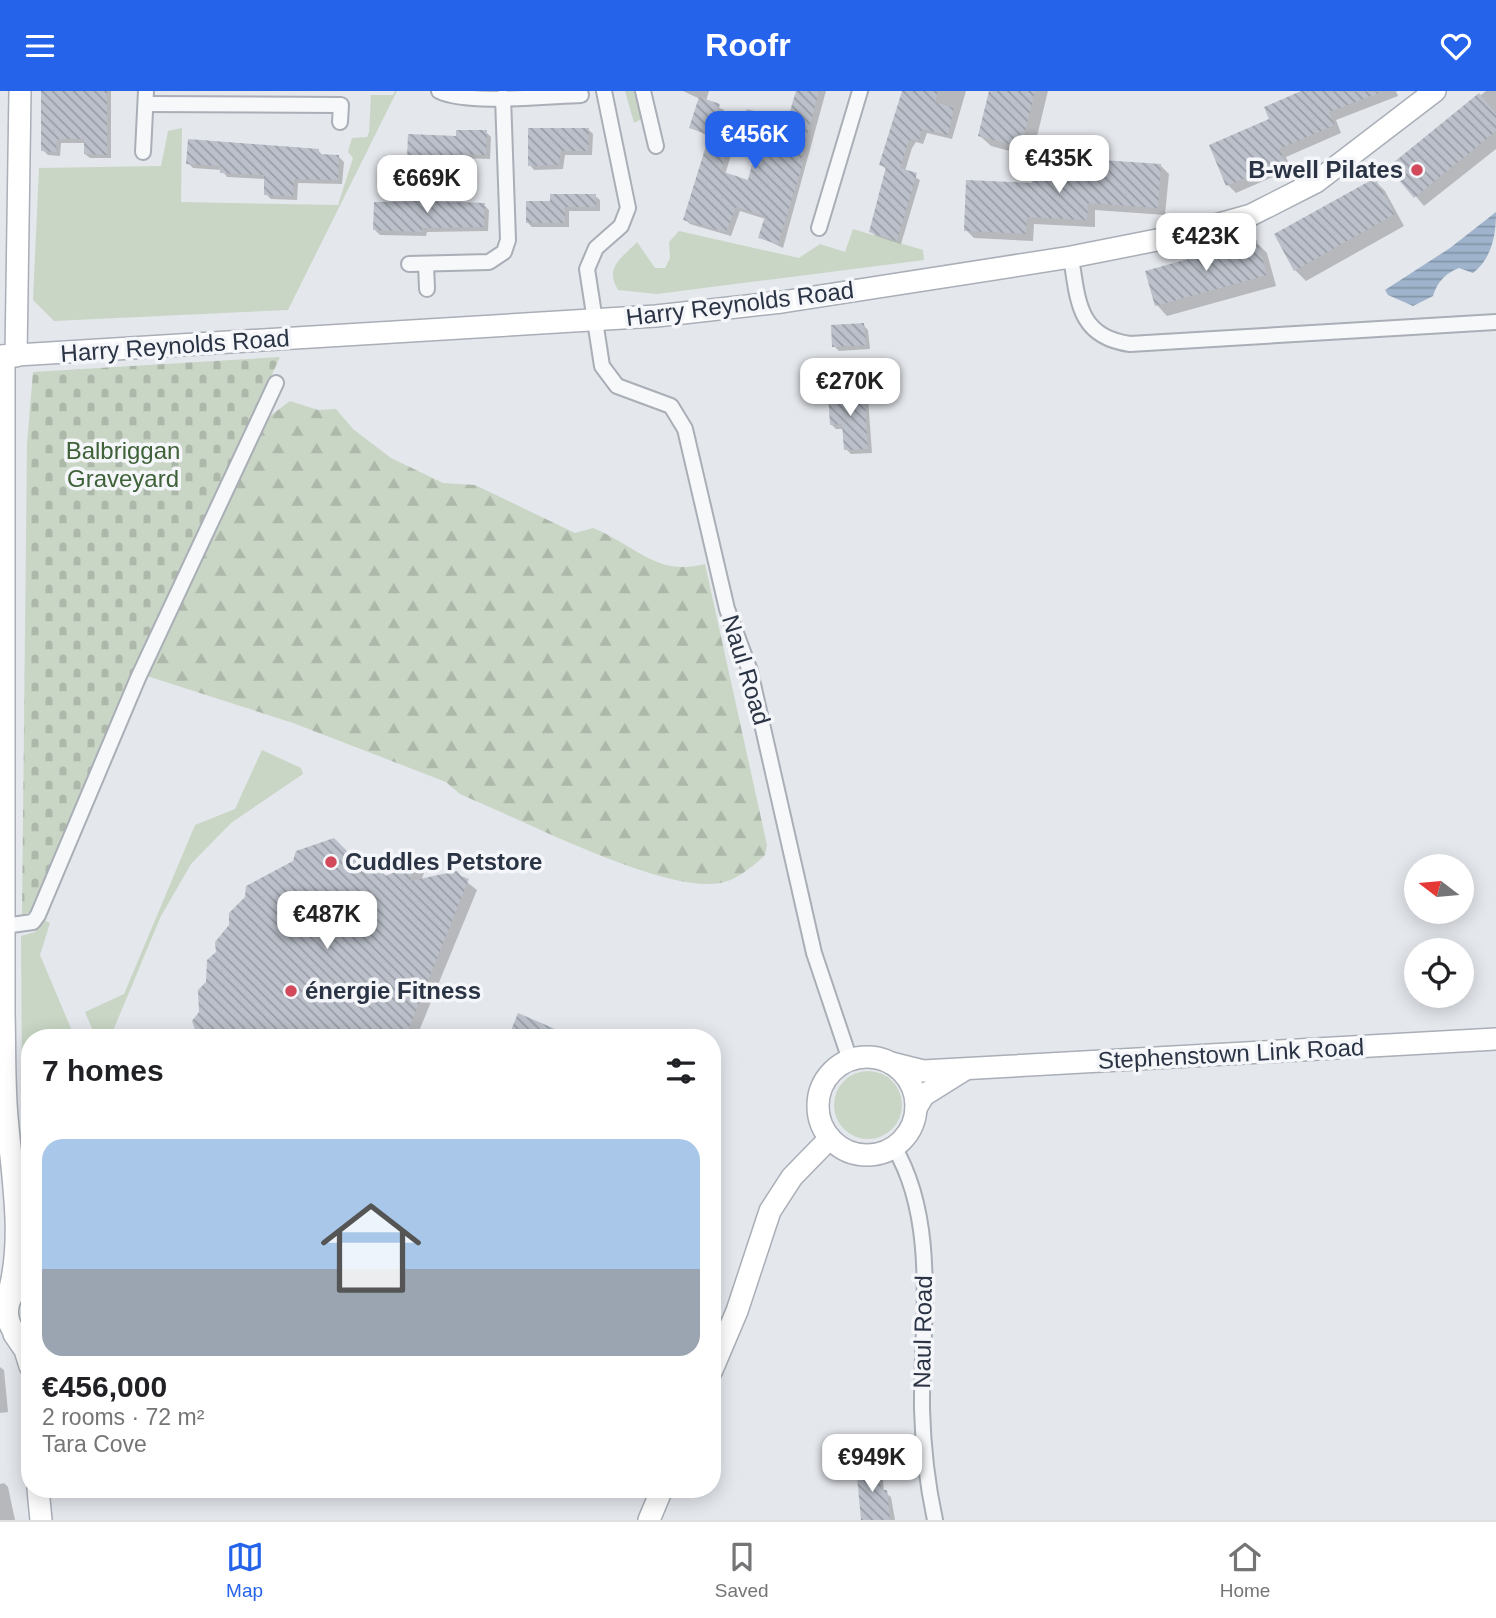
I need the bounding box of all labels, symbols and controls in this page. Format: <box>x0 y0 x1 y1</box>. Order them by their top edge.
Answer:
icon: menu <box>21 27 59 65</box>
text: Roofr <box>705 27 791 63</box>
icon: heart <box>1437 27 1475 65</box>
pin: €456K <box>706 111 804 171</box>
text: €456K <box>721 121 789 147</box>
pin: €435K <box>1010 135 1108 195</box>
text: €435K <box>1025 145 1093 171</box>
pin: €669K <box>378 155 476 215</box>
place label: B-well Pilates <box>1248 156 1403 183</box>
marker: B-well Pilates <box>1409 162 1425 178</box>
text: €669K <box>393 165 461 191</box>
pin: €423K <box>1157 213 1255 273</box>
text: €423K <box>1172 223 1240 249</box>
street label: Harry Reynolds Road <box>624 276 855 331</box>
street label: Harry Reynolds Road <box>60 324 290 367</box>
pin: €270K <box>801 359 899 418</box>
text: €270K <box>816 368 884 394</box>
park label: Balbriggan Graveyard <box>66 437 180 492</box>
street label: Naul Road <box>717 612 776 728</box>
place label: Cuddles Petstore <box>345 848 542 875</box>
marker: Cuddles Petstore <box>323 854 339 870</box>
north arrow <box>1404 854 1474 924</box>
map controls <box>1404 854 1474 1008</box>
pin: €487K <box>278 891 376 951</box>
text: €487K <box>293 901 361 927</box>
button: locate <box>1404 938 1474 1008</box>
place label: énergie Fitness <box>305 977 481 1004</box>
marker: énergie Fitness <box>283 983 299 999</box>
street label: Stephenstown Link Road <box>1097 1033 1365 1074</box>
icon: filters <box>662 1052 700 1090</box>
text: 7 homes <box>42 1054 164 1087</box>
icon: home <box>308 1185 434 1311</box>
street label: Naul Road <box>908 1275 937 1389</box>
text: €456,000 <box>42 1370 167 1403</box>
text: 2 rooms · 72 m² <box>42 1404 204 1430</box>
text: Tara Cove <box>42 1431 147 1457</box>
pin: €949K <box>823 1435 921 1494</box>
text: €949K <box>838 1444 906 1470</box>
tab: Map <box>226 1538 264 1602</box>
tab: Saved <box>715 1538 769 1602</box>
tab: Home <box>1220 1538 1270 1602</box>

